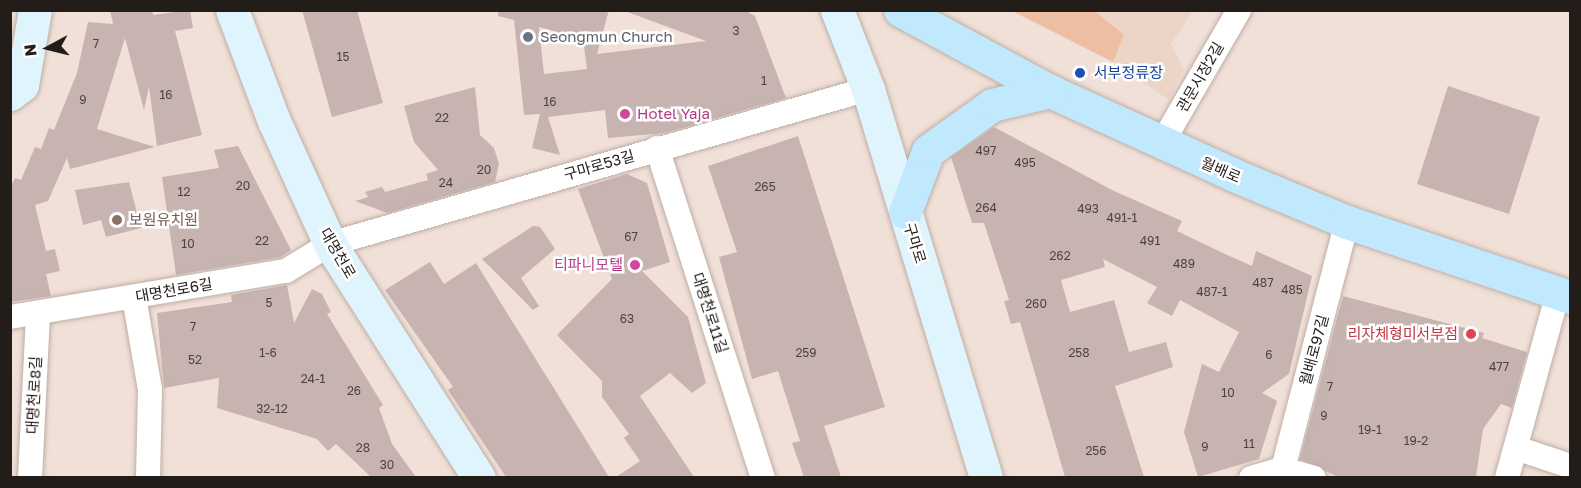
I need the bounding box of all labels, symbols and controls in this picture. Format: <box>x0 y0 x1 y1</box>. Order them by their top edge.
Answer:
north arrow <box>18 18 78 78</box>
house number: 3 <box>732 24 740 38</box>
place label: Seongmun Church <box>540 28 673 46</box>
marker: Seongmun Church <box>521 30 535 44</box>
house number: 7 <box>93 37 99 51</box>
street label: 관문시장2길 <box>1173 39 1227 115</box>
text: N <box>19 43 41 57</box>
house number: 15 <box>337 50 349 64</box>
marker: 서부정류장 <box>1071 64 1089 82</box>
place label: 서부정류장 <box>1094 64 1163 82</box>
house number: 1 <box>761 74 767 88</box>
house number: 16 <box>159 88 173 102</box>
house number: 9 <box>79 93 87 107</box>
house number: 16 <box>543 95 557 109</box>
place label: Hotel Yaja <box>637 105 710 123</box>
marker: Hotel Yaja <box>618 107 632 121</box>
house number: 22 <box>435 111 449 125</box>
house number: 497 <box>976 144 996 158</box>
street label: 구마로53길 <box>562 146 636 184</box>
street label: 월배로 <box>1198 154 1244 186</box>
house number: 495 <box>1014 156 1036 170</box>
house number: 20 <box>477 163 491 177</box>
house number: 24 <box>439 176 453 190</box>
house number: 20 <box>236 179 250 193</box>
house number: 265 <box>754 180 776 194</box>
house number: 12 <box>178 185 190 199</box>
house number: 264 <box>975 201 997 215</box>
house number: 493 <box>1077 202 1099 216</box>
place label: 보원유치원 <box>129 211 198 229</box>
house number: 491-1 <box>1107 211 1137 225</box>
marker: 보원유치원 <box>110 213 124 227</box>
street label: 구마로 <box>900 221 930 265</box>
street label: 대명천로 <box>316 225 360 281</box>
house number: 67 <box>624 230 638 244</box>
house number: 22 <box>255 234 269 248</box>
house number: 491 <box>1140 234 1160 248</box>
house number: 10 <box>181 237 195 251</box>
house number: 262 <box>1049 249 1071 263</box>
place label: 티파니모텔 <box>554 256 623 274</box>
house number: 489 <box>1173 257 1195 271</box>
marker: 티파니모텔 <box>628 258 642 272</box>
street label: 대명천로11길 <box>689 270 731 356</box>
street label: 대명천로6길 <box>134 274 214 306</box>
house number: 487 <box>1253 276 1273 290</box>
house number: 485 <box>1281 283 1303 297</box>
house number: 487-1 <box>1196 285 1228 299</box>
house number: 5 <box>266 296 272 310</box>
house number: 260 <box>1025 297 1047 311</box>
house number: 63 <box>620 312 634 326</box>
street label: 월배로97길 <box>1296 313 1332 387</box>
house number: 7 <box>190 320 196 334</box>
place label: 리자체형미서부점 <box>1348 325 1458 343</box>
marker: 리자체형미서부점 <box>1462 325 1480 343</box>
house number: 1-6 <box>259 346 277 360</box>
house number: 259 <box>795 346 817 360</box>
house number: 258 <box>1068 346 1090 360</box>
house number: 6 <box>1265 348 1273 362</box>
house number: 52 <box>188 353 202 367</box>
street label: 대명천로8길 <box>23 356 45 434</box>
house number: 477 <box>1489 360 1509 374</box>
house number: 24-1 <box>301 372 325 386</box>
house number: 7 <box>1327 380 1333 394</box>
house number: 26 <box>347 384 361 398</box>
house number: 10 <box>1221 386 1235 400</box>
house number: 32-12 <box>256 402 288 416</box>
house number: 9 <box>1320 409 1328 423</box>
house number: 19-1 <box>1358 423 1382 437</box>
house number: 19-2 <box>1404 434 1428 448</box>
house number: 11 <box>1243 437 1255 451</box>
house number: 9 <box>1201 440 1209 454</box>
house number: 28 <box>356 441 370 455</box>
house number: 256 <box>1085 444 1107 458</box>
house number: 30 <box>380 458 394 472</box>

